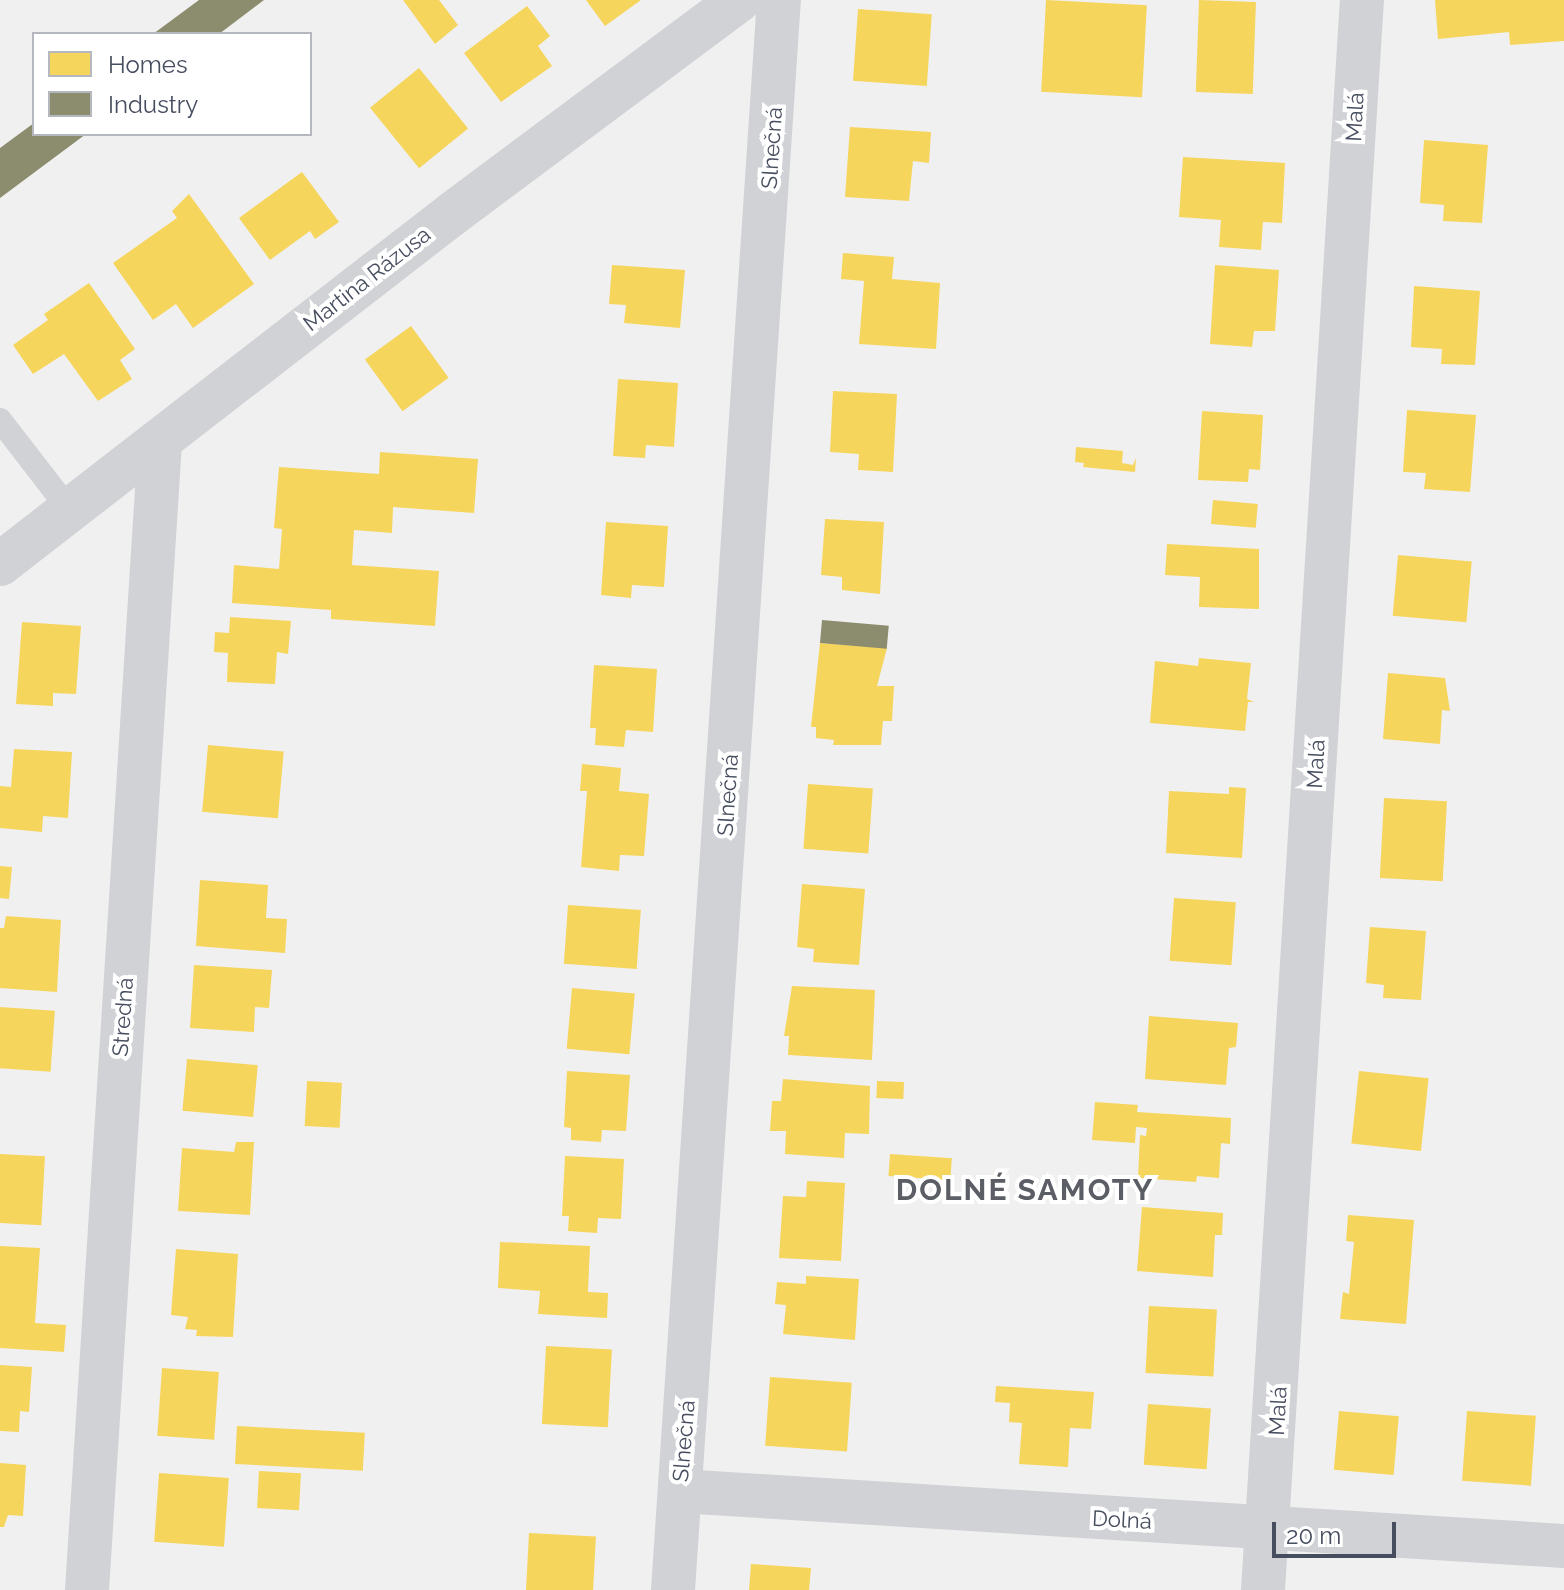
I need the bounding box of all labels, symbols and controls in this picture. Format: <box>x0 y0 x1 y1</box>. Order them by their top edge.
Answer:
legend <box>32 32 312 136</box>
text: Homes <box>108 50 188 79</box>
text: Industry <box>108 90 198 119</box>
street label: Malá <box>1341 92 1369 142</box>
street label: Slnečná <box>756 106 788 190</box>
street label: Martina Rázusa <box>298 221 436 337</box>
street label: Malá <box>1302 739 1330 789</box>
street label: Slnečná <box>712 753 744 837</box>
street label: Stredná <box>107 977 139 1057</box>
district label: DOLNÉ SAMOTY <box>896 1172 1154 1208</box>
street label: Malá <box>1264 1386 1292 1436</box>
street label: Slnečná <box>667 1399 701 1483</box>
street label: Dolná <box>1092 1505 1152 1535</box>
scale bar <box>1276 1506 1400 1556</box>
text: 20 m <box>1286 1521 1341 1550</box>

